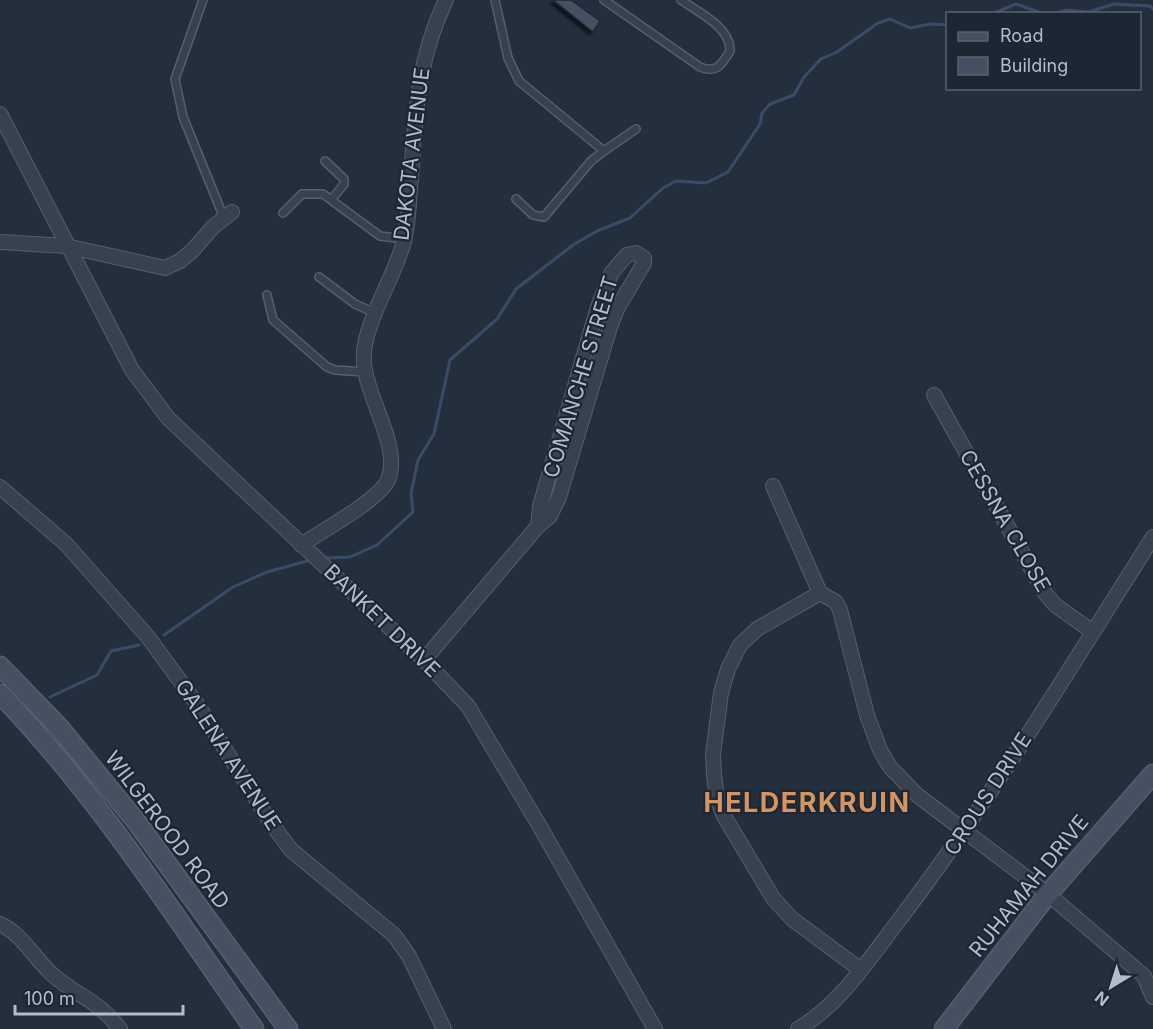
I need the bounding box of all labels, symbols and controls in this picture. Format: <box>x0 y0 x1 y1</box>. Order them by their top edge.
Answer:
legend <box>946 12 1141 90</box>
text: Road <box>1000 25 1043 46</box>
text: Building <box>1000 55 1068 76</box>
street label: DAKOTA AVENUE <box>388 66 435 242</box>
street label: COMANCHE STREET <box>538 273 623 481</box>
street label: CESSNA CLOSE <box>955 445 1056 596</box>
street label: BANKET DRIVE <box>319 559 446 682</box>
street label: GALENA AVENUE <box>170 675 286 835</box>
street label: CROUS DRIVE <box>939 728 1037 860</box>
street label: WILGEROOD ROAD <box>100 746 235 914</box>
district label: HELDERKRUIN <box>703 786 911 819</box>
street label: RUHAMAH DRIVE <box>964 810 1094 962</box>
north arrow <box>1081 957 1141 1017</box>
scale bar <box>15 978 183 1016</box>
text: N <box>1091 987 1113 1010</box>
text: 100 m <box>24 988 75 1009</box>

